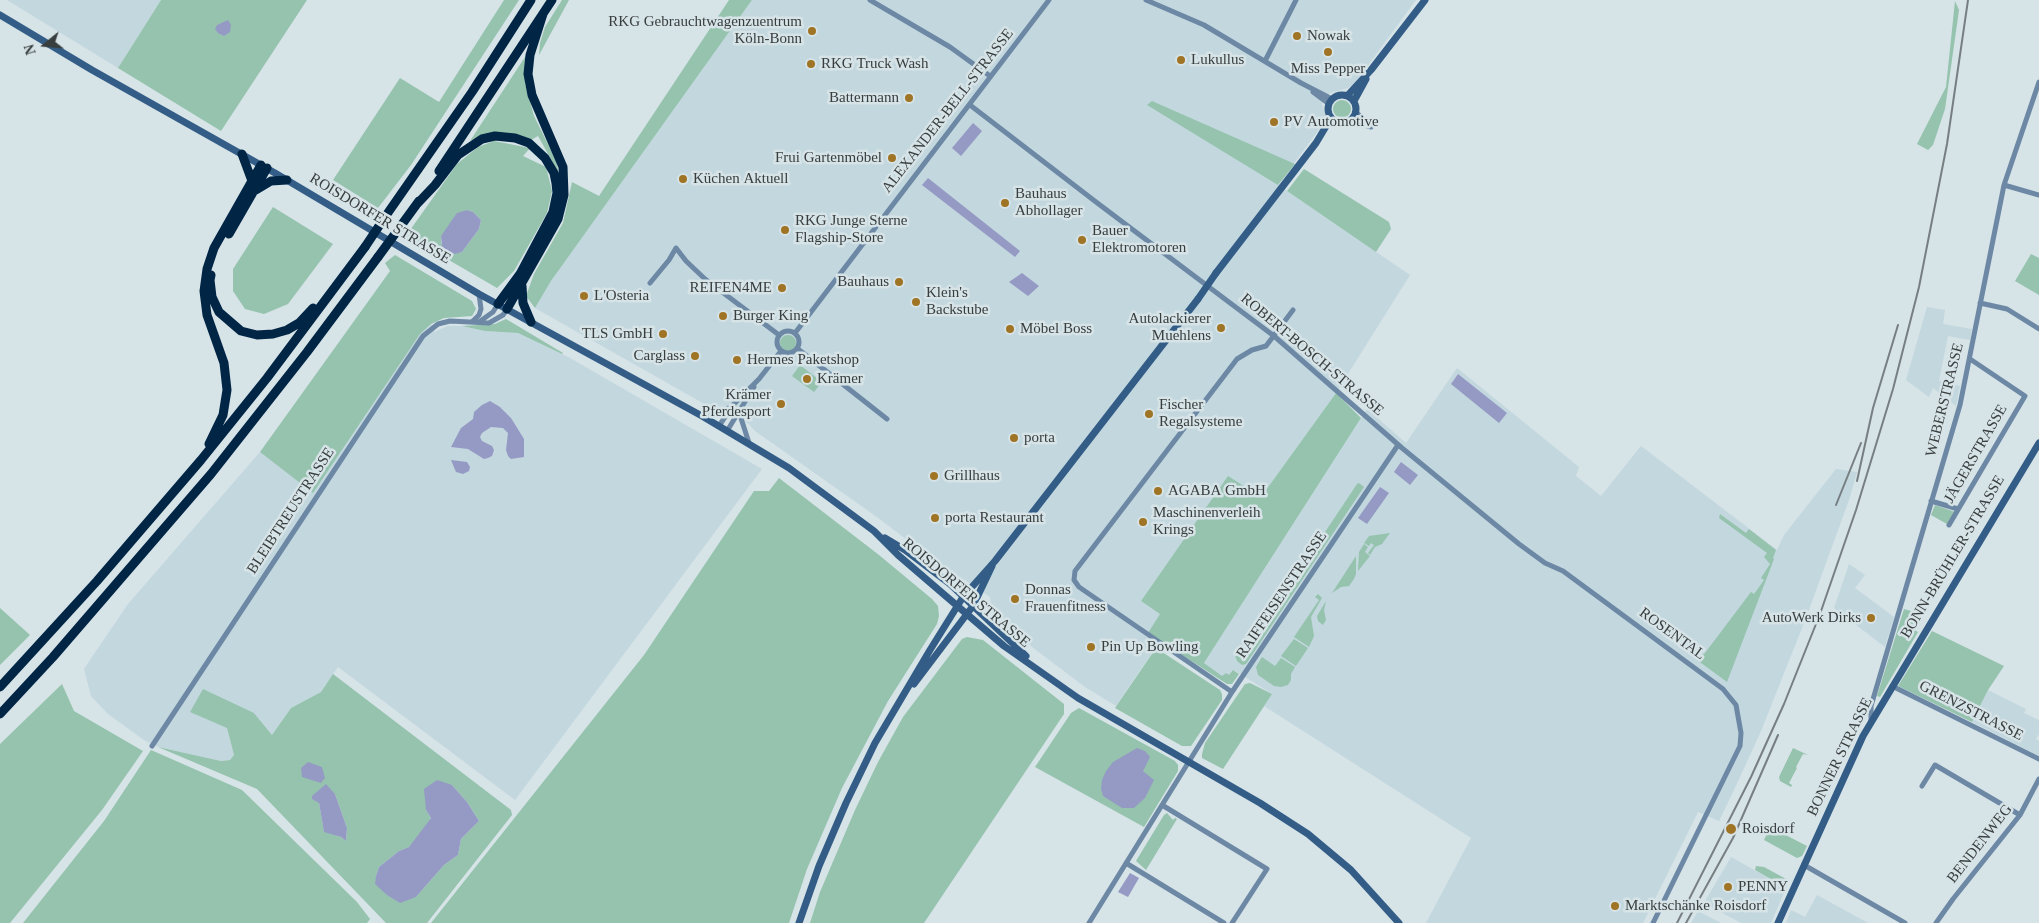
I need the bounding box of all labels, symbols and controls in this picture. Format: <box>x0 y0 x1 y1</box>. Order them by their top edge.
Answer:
place label: RKG Gebrauchtwagenzuentrum Köln-Bonn <box>608 13 802 48</box>
north arrow <box>20 20 70 70</box>
marker: RKG Gebrauchtwagenzuentrum Köln-Bonn <box>806 25 818 37</box>
street label: ALEXANDER-BELL-STRASSE <box>878 25 1018 197</box>
place label: Nowak <box>1307 27 1350 45</box>
marker: Nowak <box>1291 30 1303 42</box>
text: N <box>22 42 39 57</box>
marker: Miss Pepper <box>1322 46 1334 58</box>
place label: Lukullus <box>1191 51 1244 69</box>
marker: Lukullus <box>1175 54 1187 66</box>
place label: RKG Truck Wash <box>821 55 928 73</box>
marker: RKG Truck Wash <box>805 58 817 70</box>
place label: Miss Pepper <box>1291 60 1365 78</box>
place label: Battermann <box>829 89 899 107</box>
marker: Battermann <box>903 92 915 104</box>
place label: PV Automotive <box>1284 113 1379 131</box>
marker: PV Automotive <box>1268 116 1280 128</box>
place label: Frui Gartenmöbel <box>775 149 882 167</box>
marker: Frui Gartenmöbel <box>886 152 898 164</box>
street label: ROISDORFER STRASSE <box>306 170 454 268</box>
place label: Küchen Aktuell <box>693 170 788 188</box>
marker: Küchen Aktuell <box>677 173 689 185</box>
place label: Bauhaus Abhollager <box>1015 185 1082 220</box>
marker: Bauhaus Abhollager <box>999 197 1011 209</box>
place label: RKG Junge Sterne Flagship-Store <box>795 212 907 247</box>
place label: Bauer Elektromotoren <box>1092 222 1186 257</box>
marker: RKG Junge Sterne Flagship-Store <box>779 224 791 236</box>
marker: Bauer Elektromotoren <box>1076 234 1088 246</box>
place label: Bauhaus <box>837 273 889 291</box>
marker: Bauhaus <box>893 276 905 288</box>
place label: REIFEN4ME <box>690 279 772 297</box>
marker: REIFEN4ME <box>776 282 788 294</box>
place label: Klein's Backstube <box>926 284 988 319</box>
place label: L'Osteria <box>594 287 649 305</box>
marker: L'Osteria <box>578 290 590 302</box>
street label: ROBERT-BOSCH-STRASSE <box>1237 290 1387 420</box>
marker: Klein's Backstube <box>910 296 922 308</box>
place label: Burger King <box>733 307 808 325</box>
marker: Burger King <box>717 310 729 322</box>
place label: Autolackierer Muehlens <box>1129 310 1211 345</box>
place label: Möbel Boss <box>1020 320 1092 338</box>
marker: Autolackierer Muehlens <box>1215 322 1227 334</box>
marker: Möbel Boss <box>1004 323 1016 335</box>
place label: TLS GmbH <box>582 325 653 343</box>
marker: TLS GmbH <box>657 328 669 340</box>
street label: WEBERSTRASSE <box>1922 341 1968 459</box>
place label: Carglass <box>634 347 685 365</box>
marker: Carglass <box>689 350 701 362</box>
place label: Hermes Paketshop <box>747 351 859 369</box>
marker: Hermes Paketshop <box>731 354 743 366</box>
place label: Krämer <box>817 370 863 388</box>
marker: Krämer <box>801 373 813 385</box>
place label: Krämer Pferdesport <box>702 386 771 421</box>
place label: Fischer Regalsysteme <box>1159 396 1242 431</box>
marker: Krämer Pferdesport <box>775 398 787 410</box>
street label: JÄGERSTRASSE <box>1940 401 2012 507</box>
marker: Fischer Regalsysteme <box>1143 408 1155 420</box>
place label: porta <box>1024 429 1055 447</box>
marker: porta <box>1008 432 1020 444</box>
street label: BLEIBTREUSTRASSE <box>244 445 338 577</box>
place label: Grillhaus <box>944 467 1000 485</box>
marker: Grillhaus <box>928 470 940 482</box>
street label: BONN-BRÜHLER-STRASSE <box>1897 472 2009 642</box>
place label: AGABA GmbH <box>1168 482 1266 500</box>
marker: AGABA GmbH <box>1152 485 1164 497</box>
place label: Maschinenverleih Krings <box>1153 504 1260 539</box>
place label: porta Restaurant <box>945 509 1044 527</box>
marker: porta Restaurant <box>929 512 941 524</box>
marker: Maschinenverleih Krings <box>1137 516 1149 528</box>
street label: RAIFFEISENSTRASSE <box>1233 528 1331 662</box>
street label: ROISDORFER STRASSE <box>898 534 1034 652</box>
place label: Donnas Frauenfitness <box>1025 581 1106 616</box>
marker: Donnas Frauenfitness <box>1009 593 1021 605</box>
street label: ROSENTAL <box>1636 604 1708 664</box>
place label: AutoWerk Dirks <box>1762 609 1861 627</box>
marker: AutoWerk Dirks <box>1865 612 1877 624</box>
place label: Pin Up Bowling <box>1101 638 1199 656</box>
marker: Pin Up Bowling <box>1085 641 1097 653</box>
street label: GRENZSTRASSE <box>1916 677 2026 745</box>
street label: BONNER STRASSE <box>1804 695 1876 819</box>
street label: BENDENWEG <box>1944 801 2016 887</box>
place label: Roisdorf <box>1742 820 1794 838</box>
marker: Roisdorf <box>1724 822 1738 836</box>
place label: PENNY <box>1738 878 1788 896</box>
marker: PENNY <box>1722 881 1734 893</box>
place label: Marktschänke Roisdorf <box>1625 897 1766 915</box>
marker: Marktschänke Roisdorf <box>1609 900 1621 912</box>

